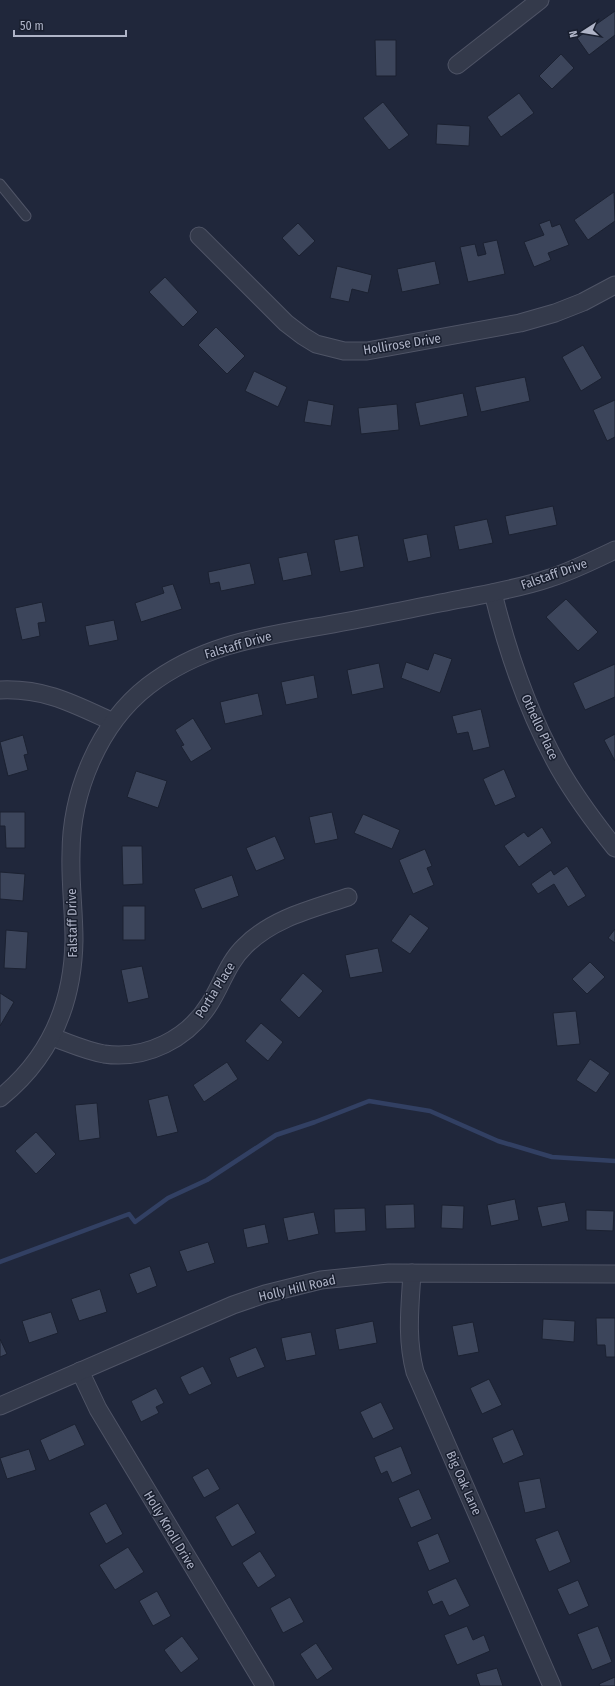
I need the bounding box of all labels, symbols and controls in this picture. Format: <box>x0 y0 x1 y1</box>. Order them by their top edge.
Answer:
scale bar <box>14 12 126 38</box>
north arrow <box>563 12 603 52</box>
text: 50 m <box>20 19 44 33</box>
text: N <box>567 29 581 39</box>
street label: Hollirose Drive <box>362 330 442 358</box>
street label: Falstaff Drive <box>519 556 589 592</box>
street label: Falstaff Drive <box>203 628 273 662</box>
street label: Othello Place <box>518 692 562 762</box>
street label: Falstaff Drive <box>64 888 80 958</box>
street label: Portia Place <box>192 959 238 1021</box>
street label: Holly Hill Road <box>257 1272 337 1304</box>
street label: Big Oak Lane <box>443 1449 485 1517</box>
street label: Holly Knoll Drive <box>141 1488 199 1572</box>

